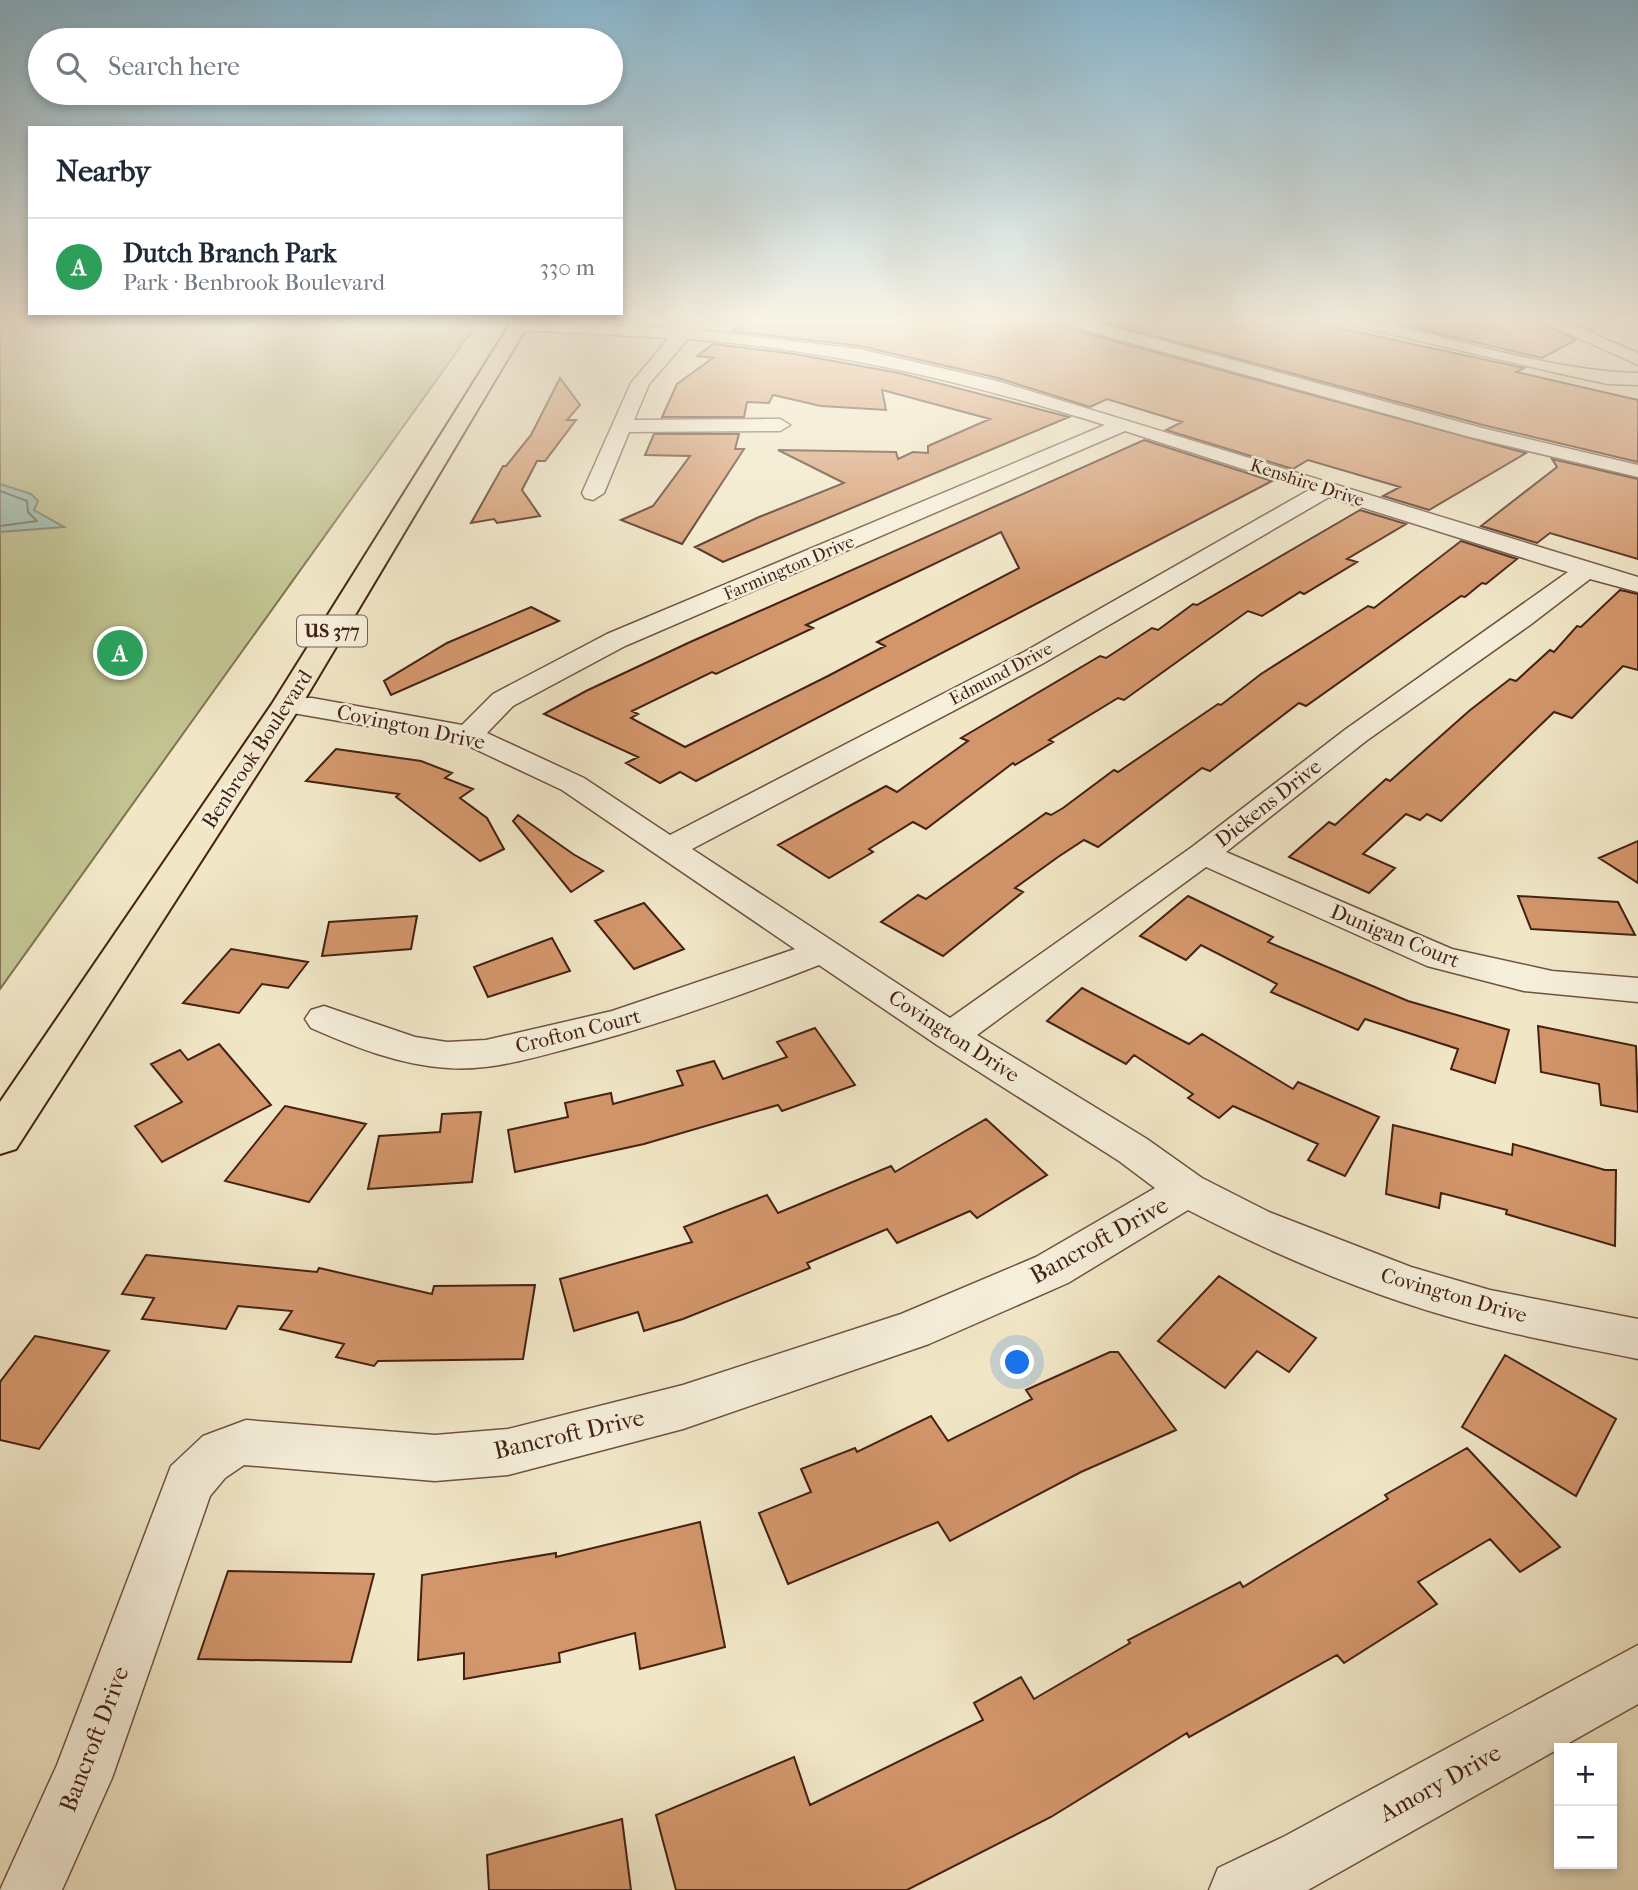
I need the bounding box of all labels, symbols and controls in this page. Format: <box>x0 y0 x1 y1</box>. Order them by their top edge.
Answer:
search box <box>28 28 623 105</box>
icon: search <box>52 48 90 86</box>
text: Search here <box>108 51 240 82</box>
text: Nearby <box>56 154 151 189</box>
text: Dutch Branch Park <box>123 238 336 269</box>
text: A <box>72 254 86 281</box>
text: 330 m <box>539 254 595 281</box>
text: Park · Benbrook Boulevard <box>123 269 385 296</box>
street label: Kenshire Drive <box>1247 455 1367 511</box>
street label: Farmington Drive <box>721 531 858 605</box>
road number: US 377 <box>297 616 367 646</box>
pin: A <box>97 627 143 679</box>
street label: Edmund Drive <box>946 638 1056 710</box>
street label: Benbrook Boulevard <box>197 665 318 833</box>
street label: Covington Drive <box>335 700 487 754</box>
street label: Dickens Drive <box>1210 754 1326 852</box>
street label: Dunigan Court <box>1327 899 1463 973</box>
street label: Covington Drive <box>884 985 1024 1087</box>
street label: Crofton Court <box>513 1004 643 1058</box>
street label: Bancroft Drive <box>1025 1191 1173 1289</box>
street label: Covington Drive <box>1378 1263 1530 1327</box>
your location <box>1000 1345 1034 1379</box>
street label: Bancroft Drive <box>491 1403 647 1465</box>
street label: Bancroft Drive <box>53 1662 135 1816</box>
street label: Amory Drive <box>1374 1738 1506 1828</box>
map controls <box>1554 1743 1617 1869</box>
button: + <box>1554 1743 1617 1806</box>
button: − <box>1554 1806 1617 1869</box>

